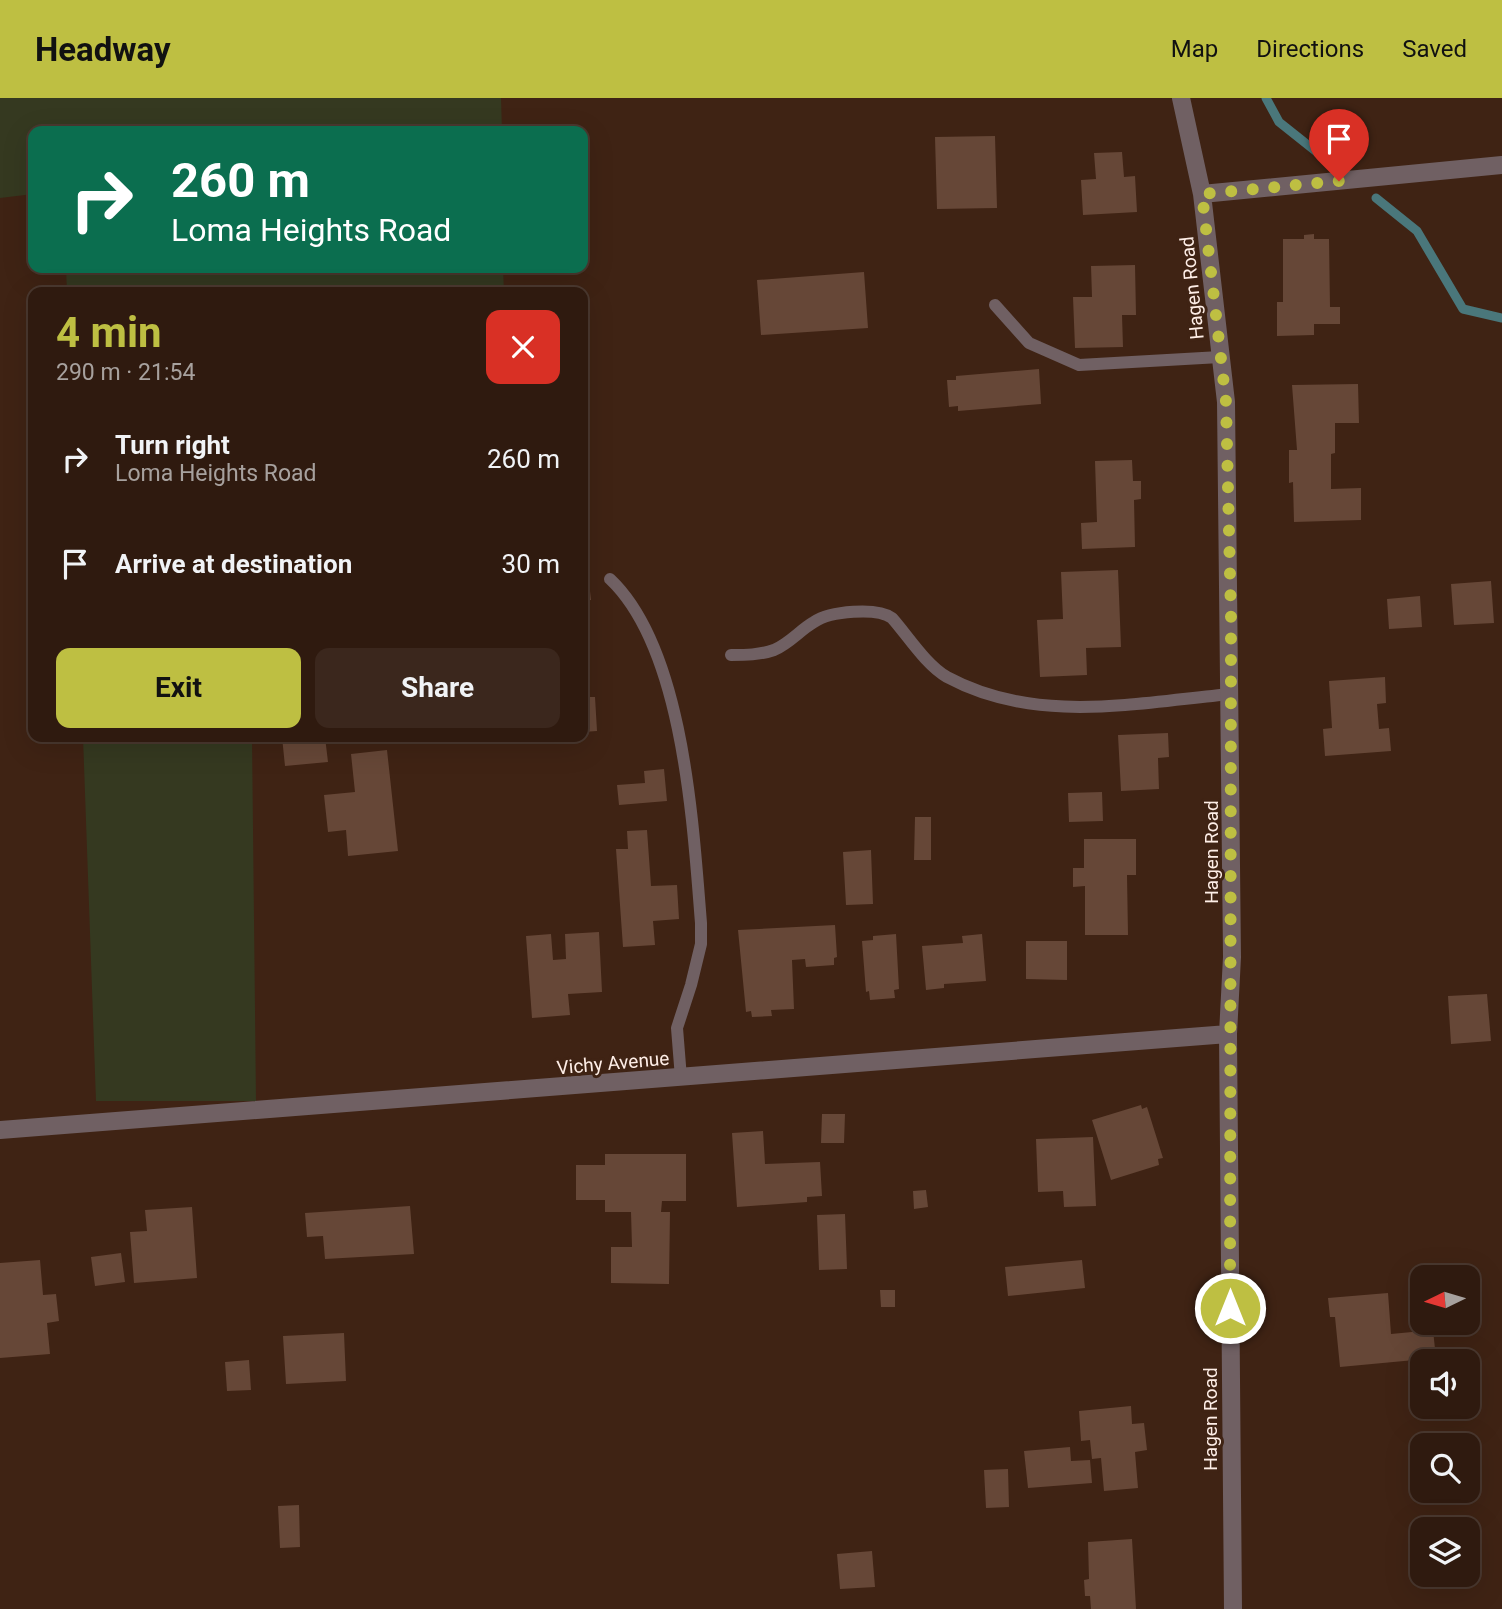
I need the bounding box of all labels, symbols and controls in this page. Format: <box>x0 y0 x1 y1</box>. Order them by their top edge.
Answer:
text: Headway <box>35 30 171 69</box>
text: Map <box>1171 35 1218 63</box>
text: Directions <box>1256 35 1364 63</box>
text: Saved <box>1402 35 1467 63</box>
pin <box>1309 109 1369 181</box>
icon: arrive <box>1320 120 1358 158</box>
text: 260 m <box>171 152 310 209</box>
icon: right <box>56 154 147 245</box>
text: Loma Heights Road <box>171 211 451 249</box>
street label: Hagen Road <box>1175 235 1209 341</box>
text: 4 min <box>56 308 162 357</box>
button: close <box>486 310 560 384</box>
text: 290 m · 21:54 <box>56 359 195 386</box>
text: Turn right <box>115 430 230 460</box>
icon: right <box>56 440 94 478</box>
text: 260 m <box>487 444 560 474</box>
text: Loma Heights Road <box>115 460 317 487</box>
icon: arrive <box>56 545 94 583</box>
text: Arrive at destination <box>115 549 352 579</box>
text: 30 m <box>502 549 560 579</box>
button: Exit <box>56 648 301 728</box>
button: Share <box>315 648 560 728</box>
street label: Hagen Road <box>1200 800 1223 904</box>
street label: Vichy Avenue <box>556 1047 670 1079</box>
north arrow <box>1410 1265 1480 1335</box>
map controls <box>1410 1265 1480 1587</box>
position arrow <box>1193 1271 1267 1345</box>
button: sound <box>1410 1349 1480 1419</box>
street label: Hagen Road <box>1199 1367 1222 1471</box>
button: search <box>1410 1433 1480 1503</box>
button: layers <box>1410 1517 1480 1587</box>

